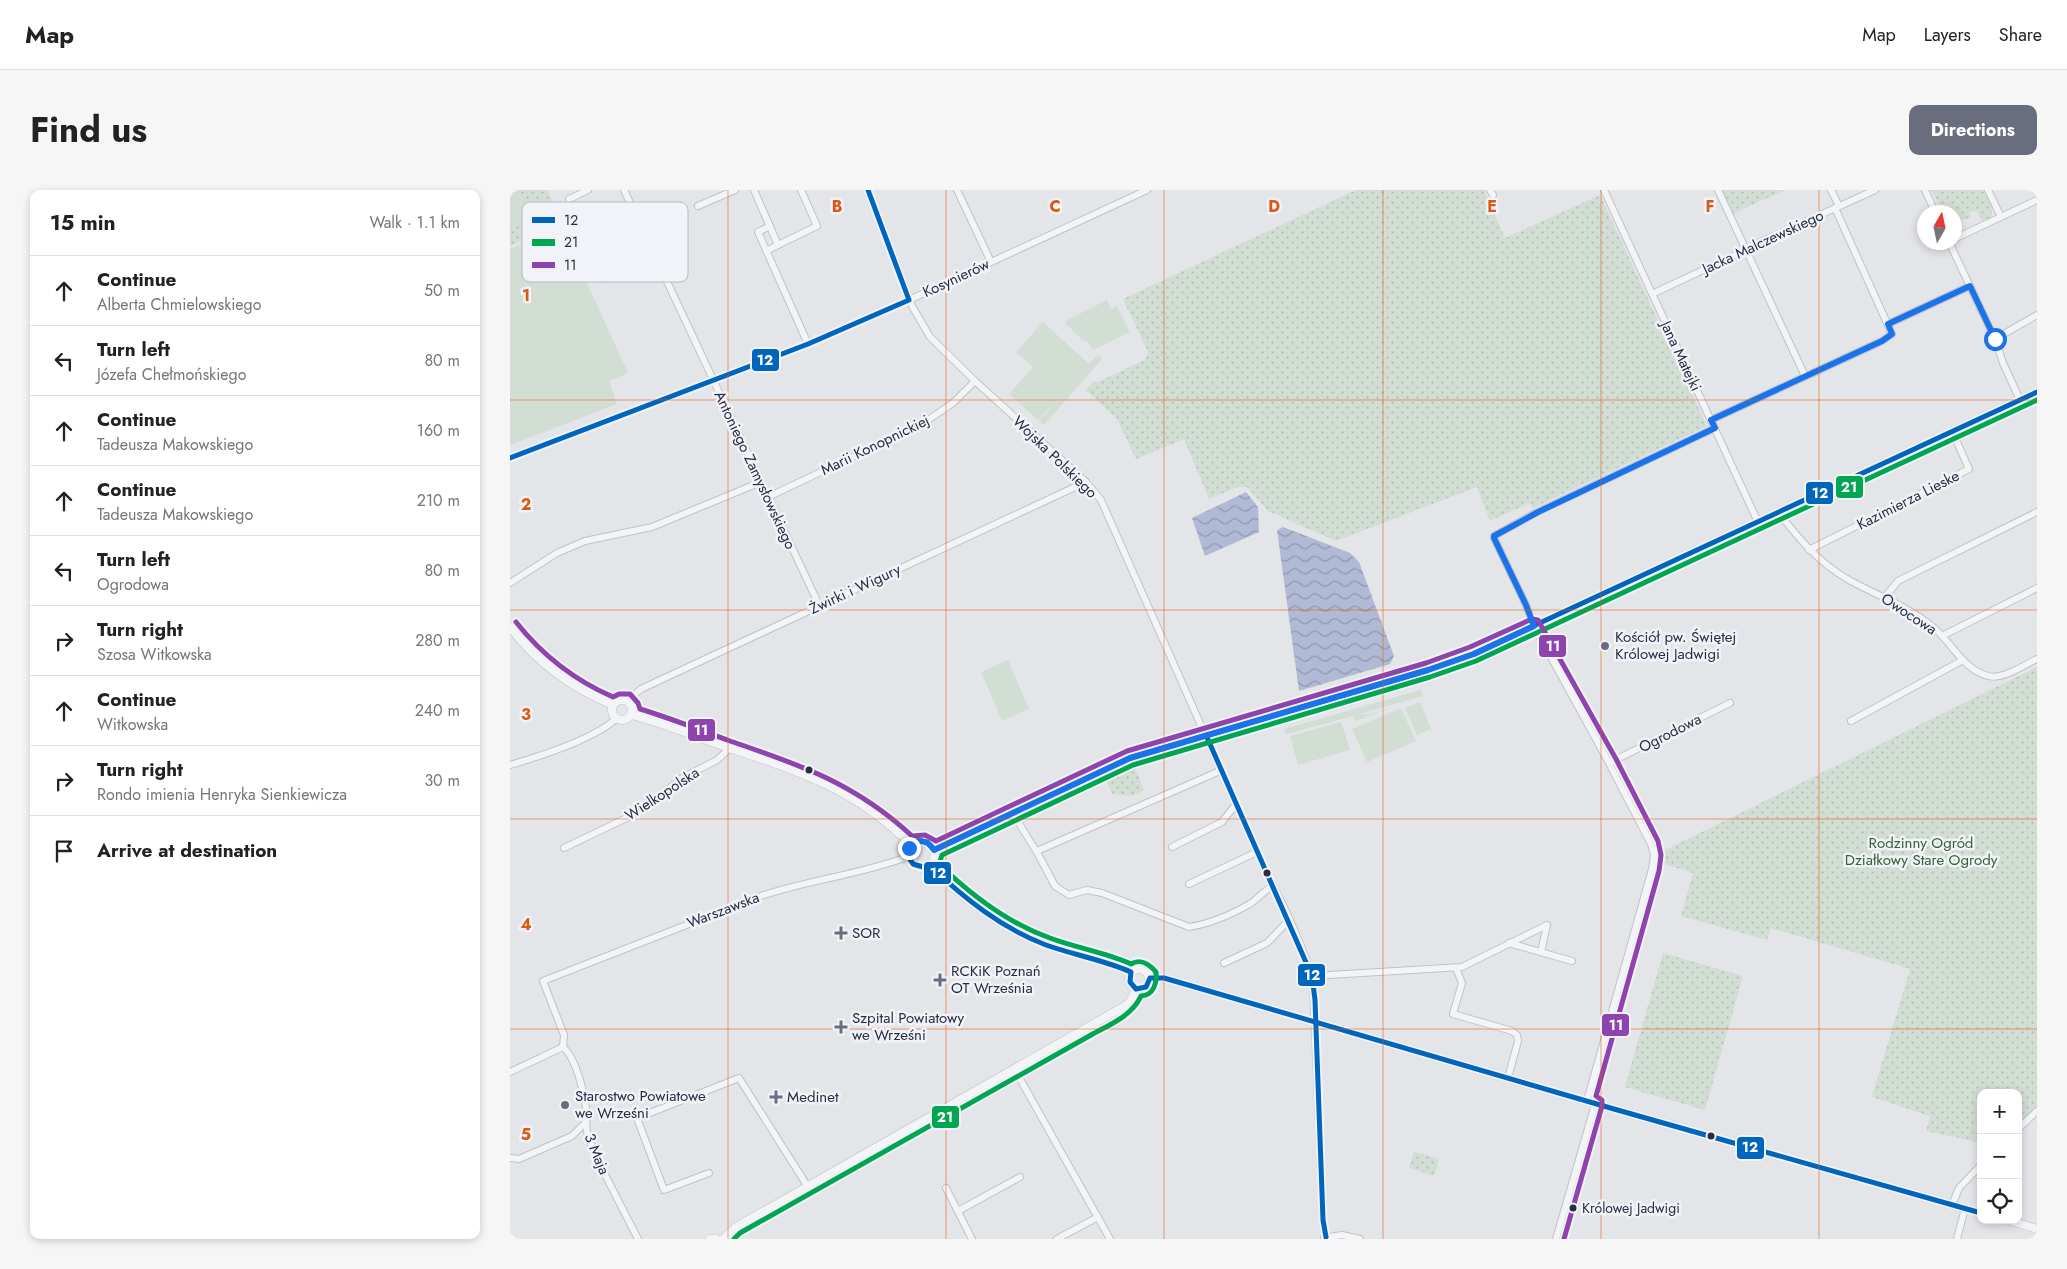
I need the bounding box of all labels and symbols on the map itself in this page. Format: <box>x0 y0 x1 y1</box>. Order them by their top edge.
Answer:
text: B <box>832 195 842 218</box>
text: C <box>1049 195 1061 218</box>
text: D <box>1268 195 1280 218</box>
text: E <box>1487 195 1497 218</box>
text: F <box>1706 195 1714 218</box>
legend <box>522 202 688 282</box>
street label: Jacka Malczewskiego <box>1697 204 1827 281</box>
north arrow <box>1917 205 1962 250</box>
text: 12 <box>564 210 578 230</box>
text: 21 <box>564 232 578 252</box>
street label: Kosynierów <box>919 253 994 303</box>
text: 11 <box>564 255 577 275</box>
text: 1 <box>522 284 530 307</box>
street label: Jana Matejki <box>1654 315 1707 395</box>
route start <box>1984 328 2007 351</box>
line badge: 12 <box>751 348 780 372</box>
text: 12 <box>757 350 773 370</box>
street label: Antoniego Zamysłowskiego <box>709 387 801 553</box>
street label: Marii Konopnickiej <box>817 409 933 481</box>
street label: Wojska Polskiego <box>1008 411 1102 503</box>
street label: Kazimierza Lieske <box>1853 465 1963 535</box>
line badge: 21 <box>1835 475 1864 499</box>
text: 21 <box>1841 477 1857 497</box>
line badge: 12 <box>1805 481 1834 505</box>
text: 12 <box>1812 483 1828 503</box>
text: 2 <box>521 493 531 516</box>
street label: Żwirki i Wigury <box>806 558 905 620</box>
street label: Owocowa <box>1877 588 1941 640</box>
place label: Kościół pw. Świętej Królowej Jadwigi <box>1615 626 1736 665</box>
line badge: 11 <box>1538 634 1567 658</box>
text: 11 <box>1546 636 1560 656</box>
marker: Kościół pw. Świętej Królowej Jadwigi <box>1599 640 1611 652</box>
text: 3 <box>521 703 531 726</box>
street label: Ogrodowa <box>1635 708 1705 758</box>
line badge: 11 <box>687 718 716 742</box>
text: 11 <box>694 720 708 740</box>
street label: Wielkopolska <box>621 762 703 826</box>
unlabelled marker <box>804 765 814 775</box>
park label: Rodzinny Ogród Działkowy Stare Ogrody <box>1845 832 1998 871</box>
route end <box>898 837 921 860</box>
line badge: 12 <box>923 861 952 885</box>
text: 12 <box>930 863 946 883</box>
unlabelled marker <box>1262 868 1272 878</box>
street label: Warszawska <box>684 886 762 934</box>
text: 4 <box>520 913 532 936</box>
place label: SOR <box>852 922 881 944</box>
marker: SOR <box>834 926 848 940</box>
place label: RCKiK Poznań OT Września <box>951 960 1041 999</box>
line badge: 12 <box>1297 963 1326 987</box>
text: 12 <box>1304 965 1320 985</box>
marker: RCKiK Poznań OT Września <box>933 973 947 987</box>
place label: Szpital Powiatowy we Wrześni <box>852 1007 965 1046</box>
line badge: 11 <box>1601 1013 1630 1037</box>
text: 11 <box>1609 1015 1623 1035</box>
marker: Szpital Powiatowy we Wrześni <box>834 1020 848 1034</box>
place label: Starostwo Powiatowe we Wrześni <box>575 1085 706 1124</box>
place label: Medinet <box>787 1086 839 1108</box>
marker: Medinet <box>769 1090 783 1104</box>
marker: Starostwo Powiatowe we Wrześni <box>559 1099 571 1111</box>
line badge: 21 <box>931 1105 960 1129</box>
text: 21 <box>937 1107 953 1127</box>
text: 5 <box>521 1123 531 1146</box>
street label: 3 Maja <box>579 1130 615 1178</box>
unlabelled marker <box>1706 1131 1716 1141</box>
line badge: 12 <box>1736 1136 1765 1160</box>
text: 12 <box>1742 1137 1758 1157</box>
place label: Królowej Jadwigi <box>1582 1198 1680 1218</box>
marker: Królowej Jadwigi <box>1568 1203 1578 1213</box>

